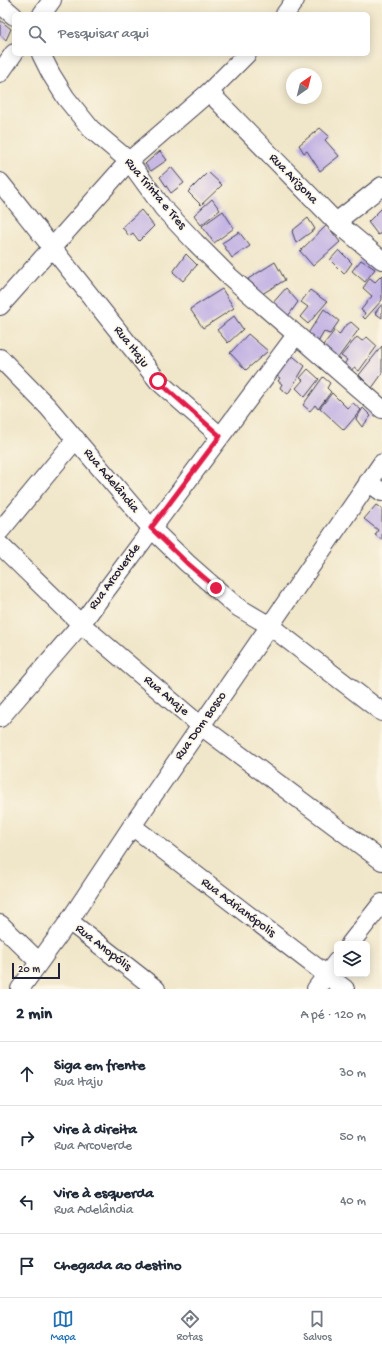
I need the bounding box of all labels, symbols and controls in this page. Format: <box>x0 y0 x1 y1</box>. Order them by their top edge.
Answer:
search box <box>12 12 370 56</box>
icon: search <box>26 23 48 45</box>
text: Pesquisar aqui <box>58 25 149 43</box>
north arrow <box>286 68 322 104</box>
street label: Rua Arizona <box>265 151 321 208</box>
street label: Rua Trinta e Tres <box>121 155 190 234</box>
street label: Rua Itaju <box>110 323 152 371</box>
route start <box>149 372 167 390</box>
street label: Rua Adelândia <box>80 445 143 517</box>
street label: Rua Arcoverde <box>86 541 144 613</box>
route end <box>207 579 225 597</box>
street label: Rua Anaje <box>140 673 192 720</box>
street label: Rua Dom Bosco <box>172 689 230 763</box>
street label: Rua Adrianópolis <box>198 875 279 942</box>
street label: Rua Anopólis <box>72 921 135 975</box>
map controls <box>334 941 370 977</box>
button: layers <box>334 941 370 977</box>
scale bar <box>12 961 60 980</box>
text: 20 m <box>18 964 40 976</box>
text: 2 min <box>16 1005 52 1025</box>
text: A pé · 120 m <box>301 1008 366 1023</box>
text: Siga em frente <box>54 1057 145 1075</box>
icon: ahead <box>16 1063 38 1085</box>
text: 30 m <box>340 1066 366 1081</box>
text: Rua Itaju <box>54 1075 103 1090</box>
text: Vire à direita <box>54 1121 137 1139</box>
icon: right <box>16 1127 38 1149</box>
text: 50 m <box>339 1130 366 1145</box>
text: Rua Arcoverde <box>54 1139 132 1154</box>
text: Vire à esquerda <box>54 1185 154 1203</box>
icon: left <box>16 1191 38 1213</box>
text: 40 m <box>340 1194 366 1209</box>
text: Rua Adelândia <box>54 1203 133 1218</box>
icon: arrive <box>16 1255 38 1277</box>
text: Chegada ao destino <box>54 1257 181 1275</box>
tab: Mapa <box>50 1308 76 1344</box>
tab: Rotas <box>176 1308 203 1344</box>
tab: Salvos <box>303 1308 332 1344</box>

